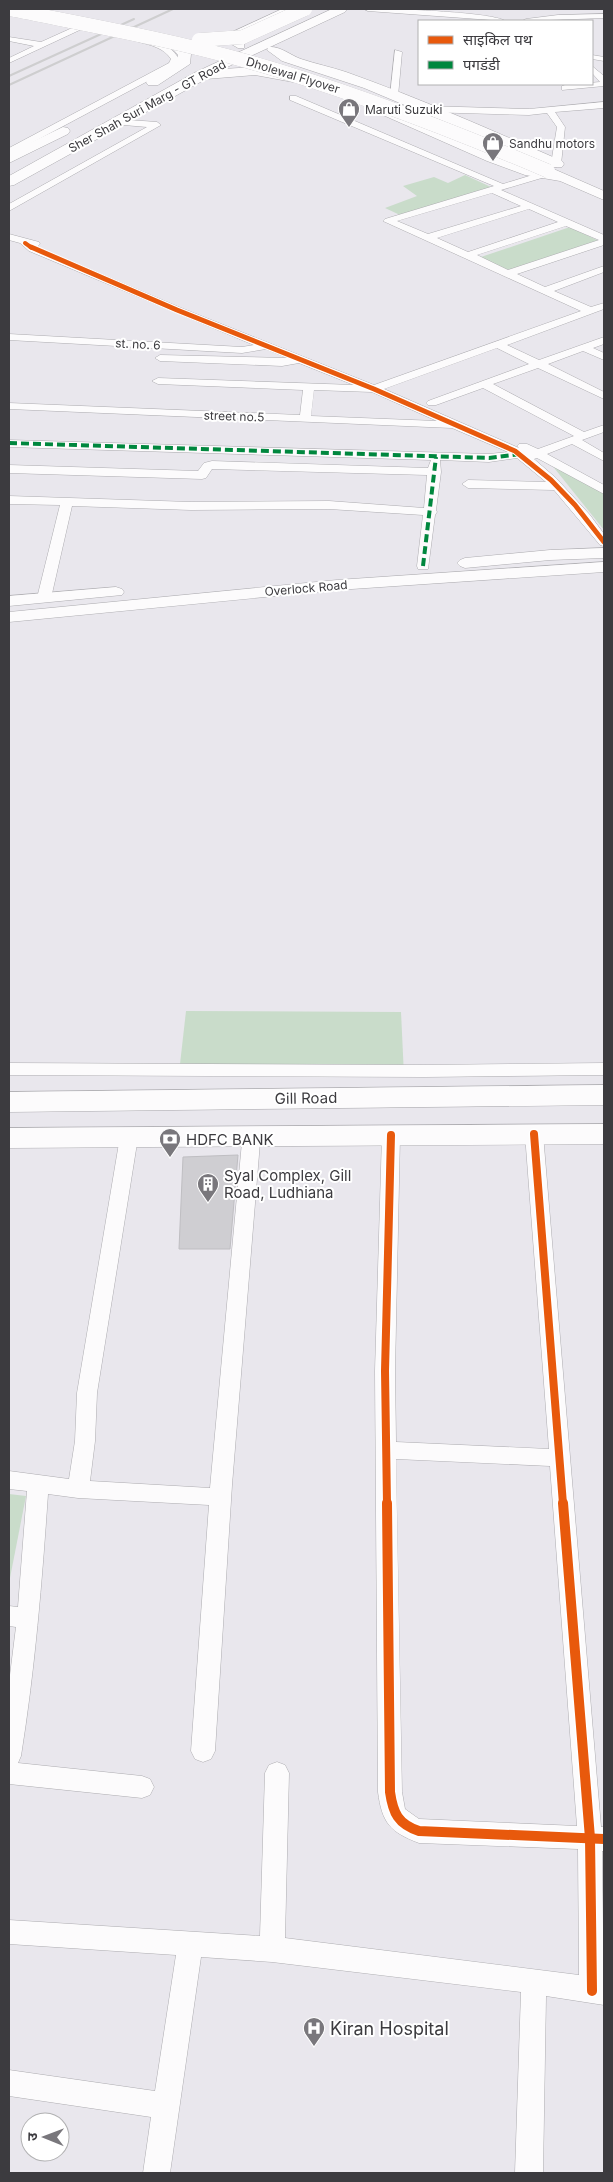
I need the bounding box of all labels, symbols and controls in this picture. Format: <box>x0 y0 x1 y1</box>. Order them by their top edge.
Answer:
legend <box>418 20 593 85</box>
text: साइकिल पथ <box>463 30 533 49</box>
street label: Dholewal Flyover <box>244 54 342 96</box>
text: पगडंडी <box>463 55 501 74</box>
street label: Sher Shah Suri Marg - GT Road <box>66 56 228 156</box>
shop icon: Maruti Suzuki <box>337 97 361 128</box>
place label: Maruti Suzuki <box>365 102 443 117</box>
shop icon: Sandhu motors <box>481 131 505 162</box>
place label: Sandhu motors <box>509 136 595 151</box>
street label: st. no. 6 <box>115 335 161 353</box>
street label: street no.5 <box>203 407 265 425</box>
street label: Overlock Road <box>264 577 348 599</box>
street label: Gill Road <box>275 1088 337 1108</box>
bank icon: HDFC BANK <box>158 1127 182 1158</box>
place label: HDFC BANK <box>186 1130 274 1149</box>
place label: Syal Complex, Gill Road, Ludhiana <box>224 1166 351 1202</box>
building icon: Syal Complex, Gill Road, Ludhiana <box>196 1172 220 1203</box>
hospital icon: Kiran Hospital <box>302 2016 326 2047</box>
place label: Kiran Hospital <box>330 2018 449 2039</box>
north arrow <box>20 2112 70 2162</box>
text: उ <box>23 2132 40 2141</box>

